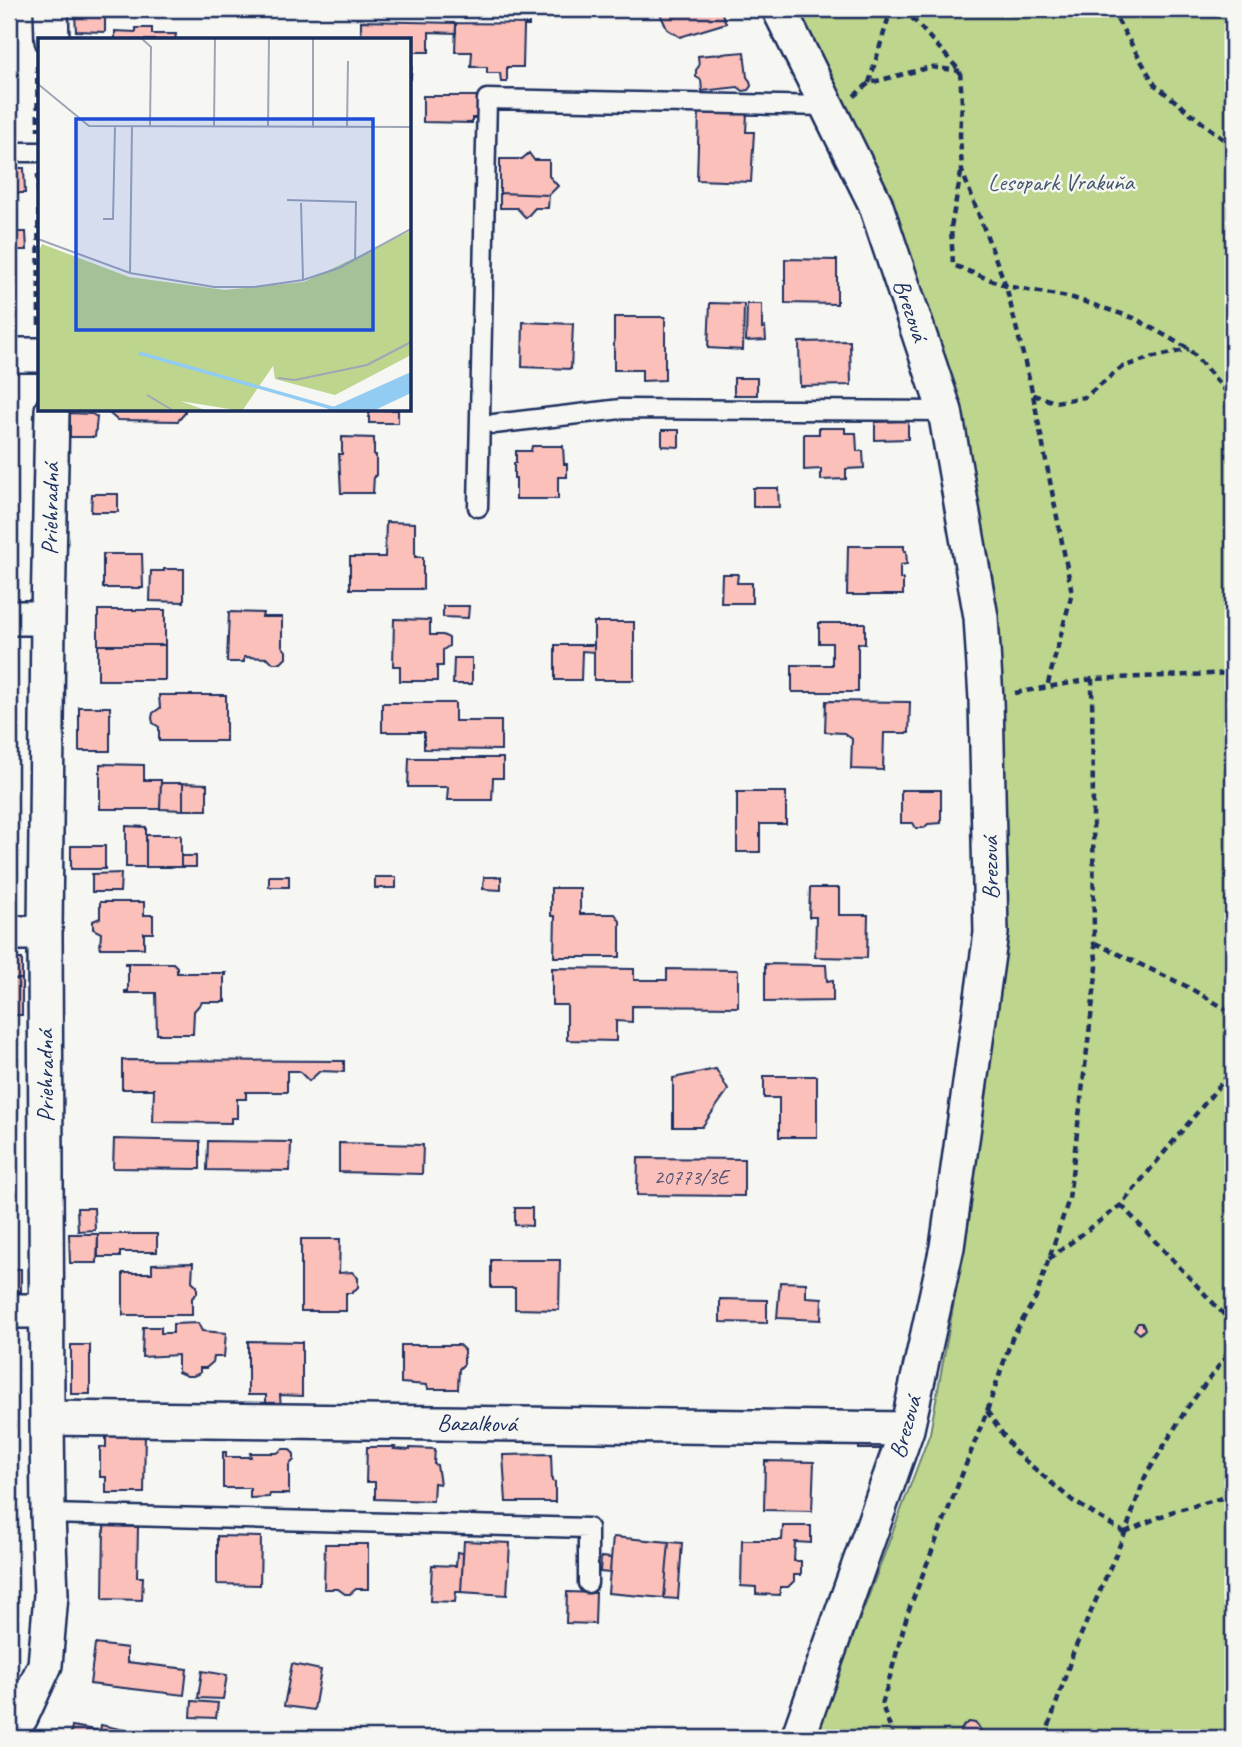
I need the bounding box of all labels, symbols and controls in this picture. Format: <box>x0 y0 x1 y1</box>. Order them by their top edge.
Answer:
inset map <box>38 38 411 411</box>
park label: Lesopark Vrakuňa <box>988 167 1136 197</box>
street label: Brezová <box>886 275 936 347</box>
street label: Priehradná <box>34 460 66 555</box>
street label: Brezová <box>974 834 1006 900</box>
street label: Priehradná <box>30 1027 60 1122</box>
house number: 20773/3E <box>654 1164 731 1190</box>
street label: Brezová <box>882 1390 929 1462</box>
street label: Bazalková <box>437 1407 520 1439</box>

